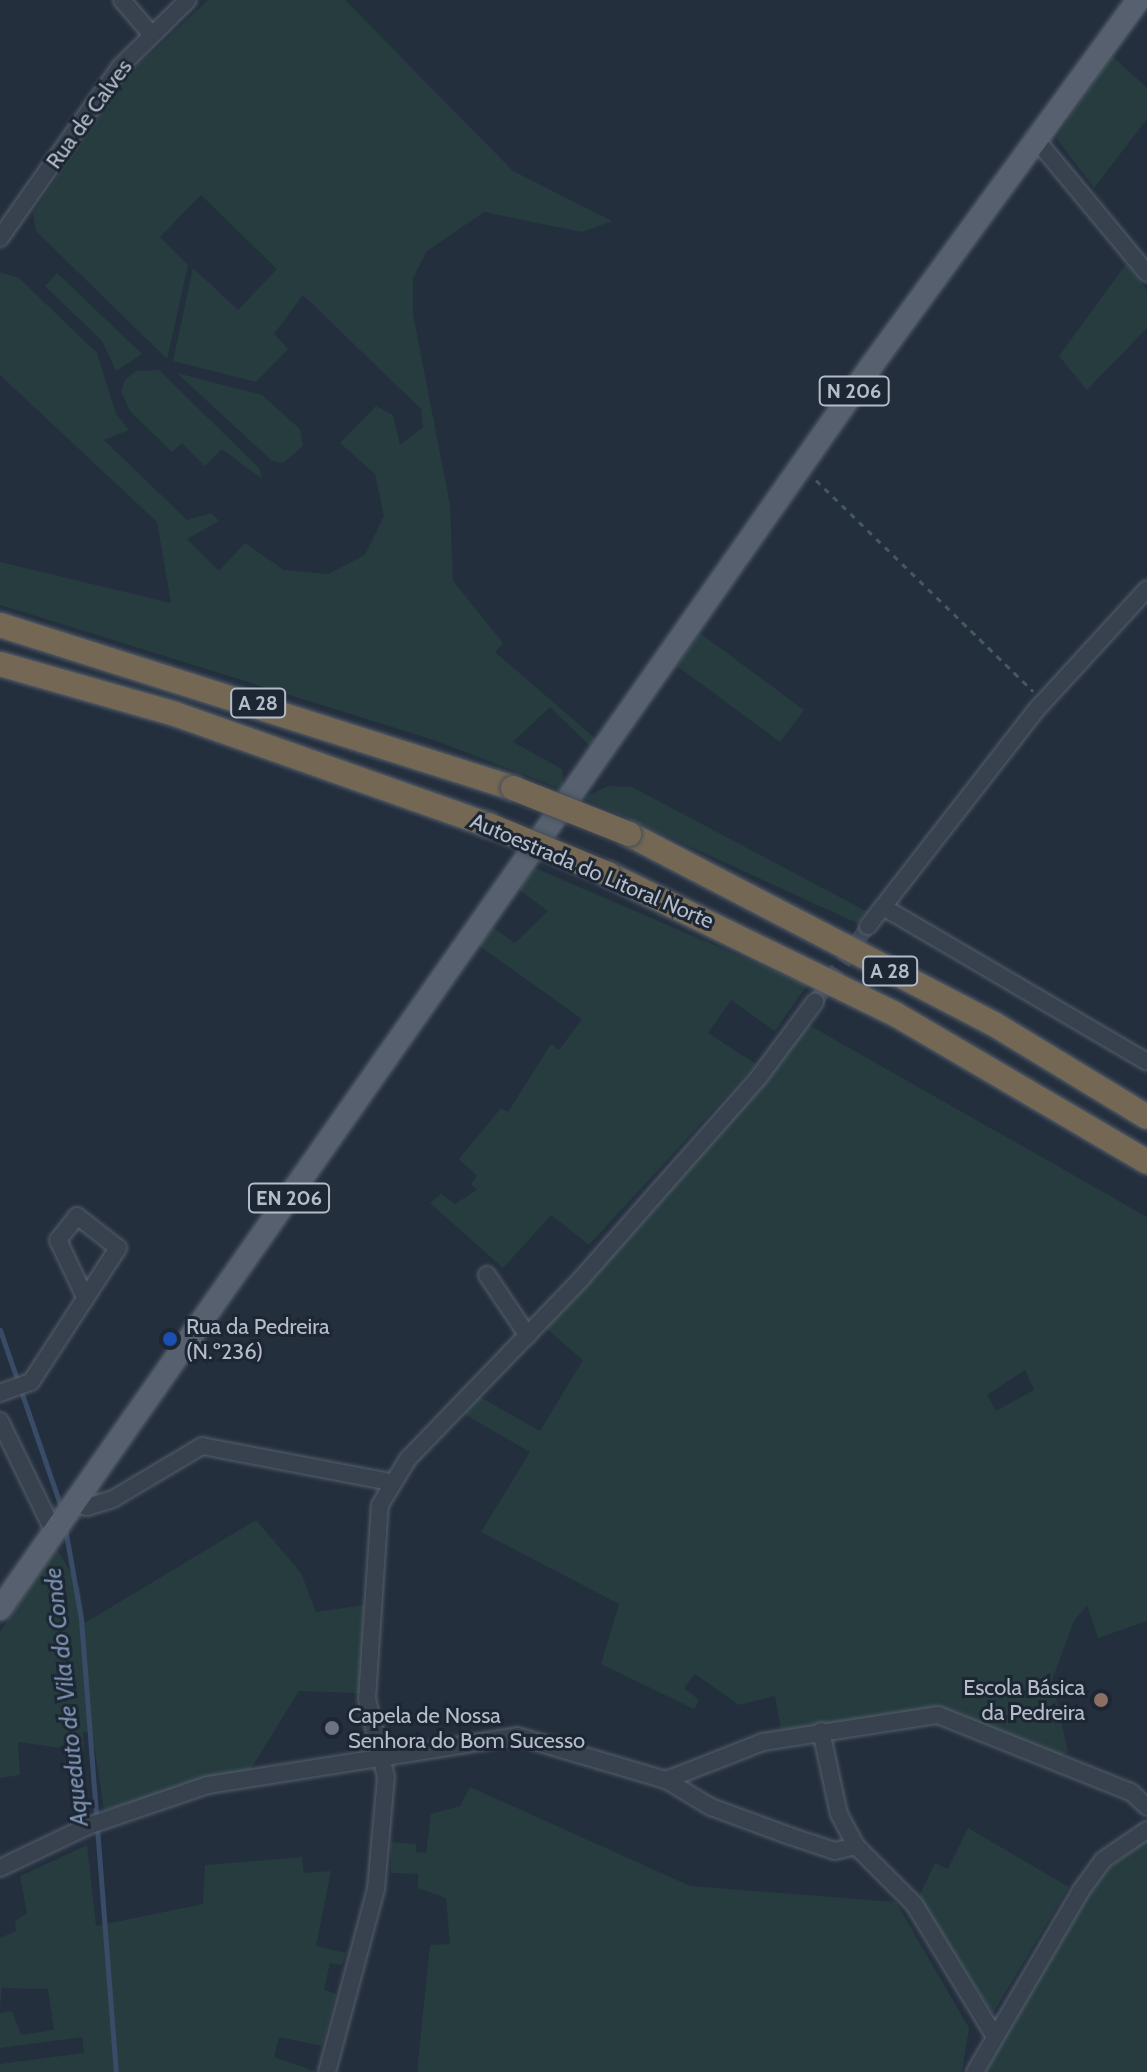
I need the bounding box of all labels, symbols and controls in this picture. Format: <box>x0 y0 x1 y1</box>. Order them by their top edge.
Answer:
street label: Rua de Calves <box>41 54 137 174</box>
road number: N 206 <box>818 375 890 407</box>
road number: A 28 <box>230 687 286 719</box>
street label: Autoestrada do Litoral Norte <box>466 808 718 934</box>
road number: A 28 <box>862 955 918 987</box>
road number: EN 206 <box>247 1182 331 1214</box>
place label: Rua da Pedreira (N.º236) <box>186 1313 329 1364</box>
marker: Rua da Pedreira (N.º236) <box>161 1330 179 1348</box>
water label: Aqueduto de Vila do Conde <box>38 1566 94 1828</box>
place label: Escola Básica da Pedreira <box>963 1674 1085 1726</box>
marker: Escola Básica da Pedreira <box>1092 1691 1110 1709</box>
place label: Capela de Nossa Senhora do Bom Sucesso <box>348 1702 585 1754</box>
marker: Capela de Nossa Senhora do Bom Sucesso <box>323 1719 341 1737</box>

